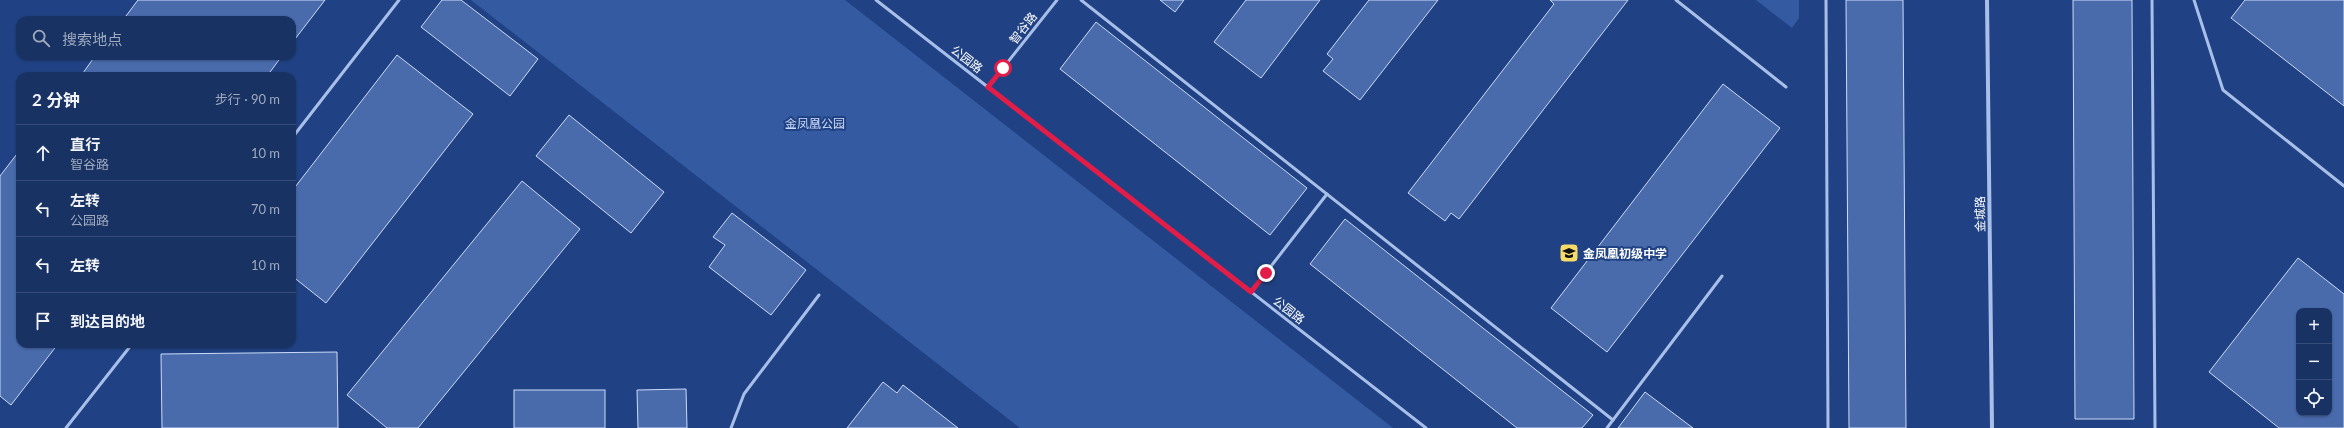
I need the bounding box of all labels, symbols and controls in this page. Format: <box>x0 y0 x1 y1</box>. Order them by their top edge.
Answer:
street label: 智谷路 <box>1006 9 1040 47</box>
search box <box>16 16 296 60</box>
icon: search <box>30 27 52 49</box>
text: 搜索地点 <box>62 30 122 48</box>
street label: 公园路 <box>948 42 986 76</box>
route start <box>994 59 1012 77</box>
text: 2 分钟 <box>32 89 80 110</box>
text: 步行 · 90 m <box>215 91 280 107</box>
park label: 金凤凰公园 <box>785 116 845 131</box>
text: 直行 <box>70 135 100 153</box>
icon: ahead <box>32 142 54 164</box>
text: 10 m <box>251 145 280 161</box>
text: 智谷路 <box>70 156 109 172</box>
text: 左转 <box>70 191 100 209</box>
street label: 金城路 <box>1972 196 1988 232</box>
icon: left <box>32 198 54 220</box>
text: 70 m <box>251 201 280 217</box>
text: 公园路 <box>70 212 109 228</box>
school or university icon: 金凤凰初级中学 <box>1558 242 1580 264</box>
place label: 金凤凰初级中学 <box>1583 246 1667 261</box>
icon: left <box>32 254 54 276</box>
text: 左转 <box>70 256 100 274</box>
text: 10 m <box>251 257 280 273</box>
route end <box>1257 264 1275 282</box>
street label: 公园路 <box>1270 293 1308 327</box>
map controls <box>2296 308 2332 416</box>
button: + <box>2296 308 2332 344</box>
icon: arrive <box>32 310 54 332</box>
text: 到达目的地 <box>70 312 145 330</box>
button: − <box>2296 344 2332 380</box>
button: locate <box>2296 380 2332 416</box>

